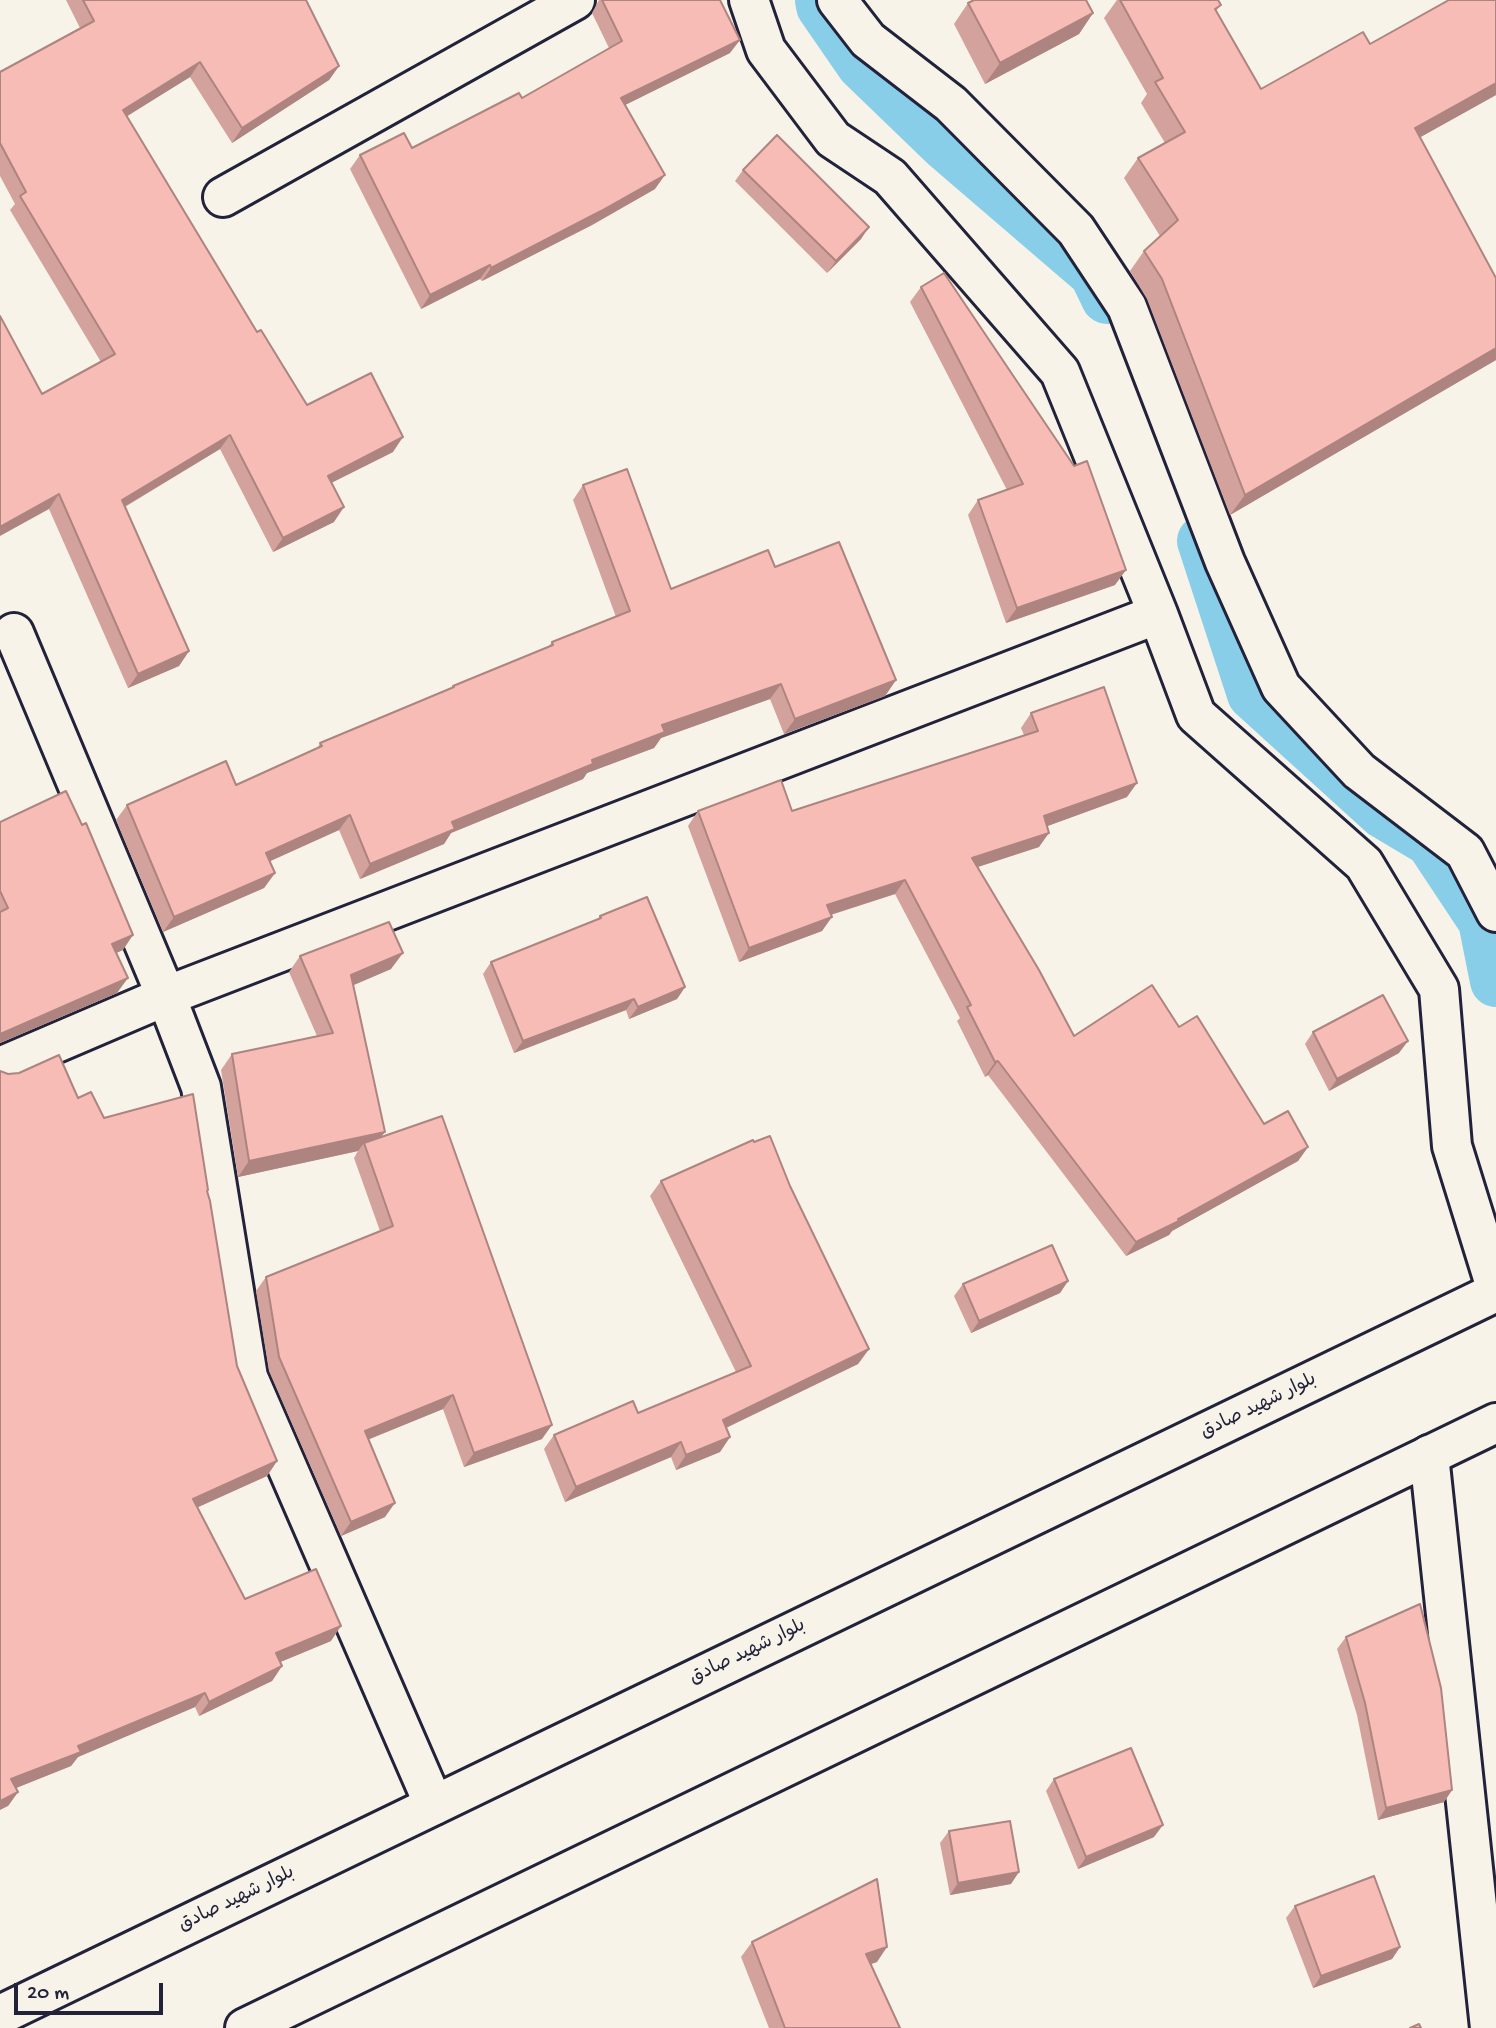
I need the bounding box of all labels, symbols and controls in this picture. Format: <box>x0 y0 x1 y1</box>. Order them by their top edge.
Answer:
street label: بلوار شهید صادق <box>1197 1369 1321 1445</box>
street label: بلوار شهید صادق <box>686 1615 810 1691</box>
street label: بلوار شهید صادق <box>175 1862 299 1938</box>
scale bar <box>18 1968 166 2012</box>
text: 20 m <box>27 1982 69 2007</box>

